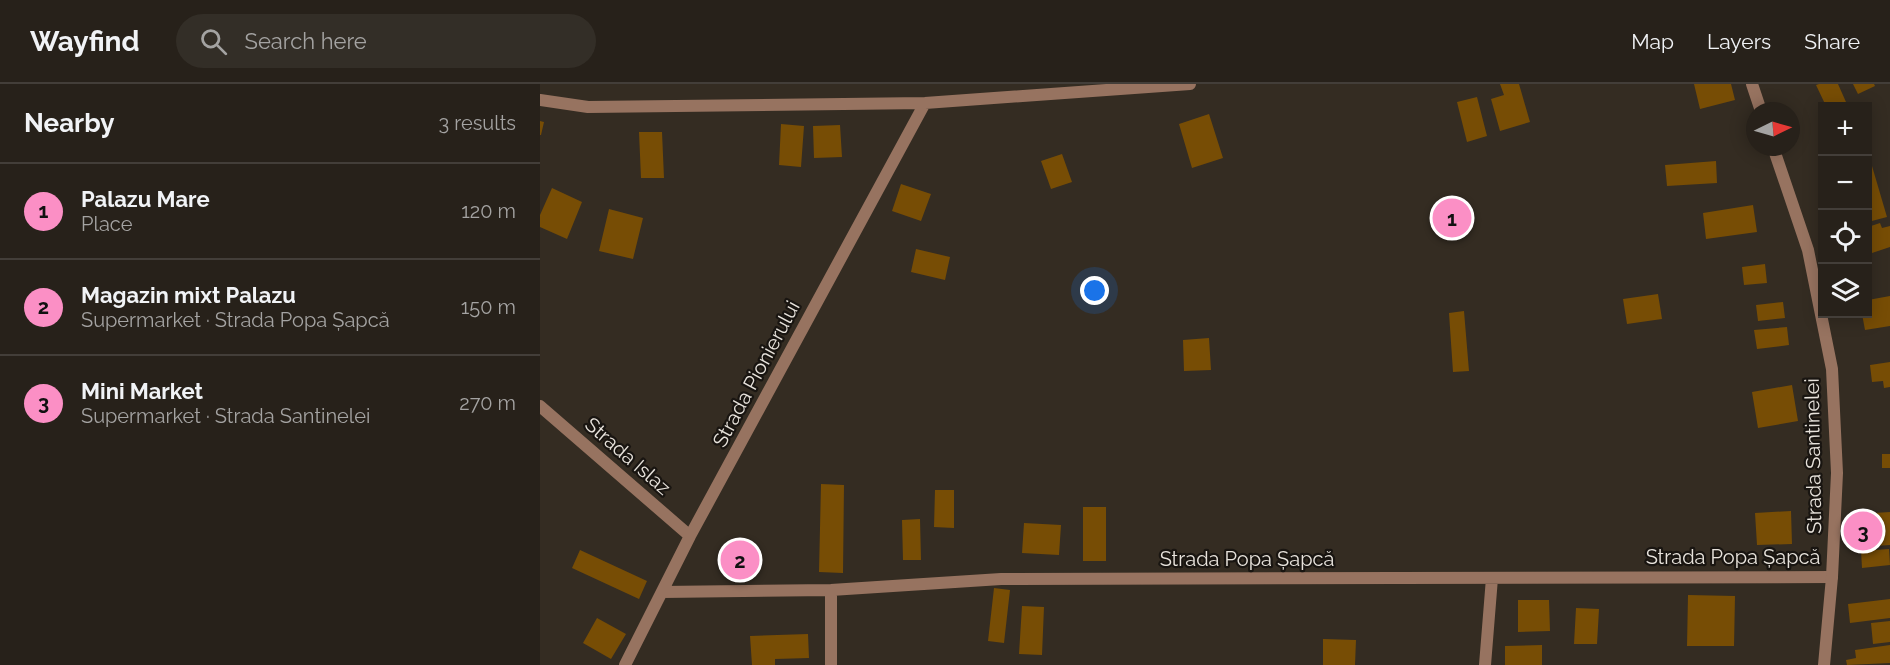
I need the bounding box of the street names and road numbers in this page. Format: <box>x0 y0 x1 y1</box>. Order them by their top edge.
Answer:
street label: Strada Pionierului <box>707 297 805 451</box>
street label: Strada Santinelei <box>1800 378 1826 534</box>
street label: Strada Islaz <box>580 412 676 500</box>
street label: Strada Popa Șapcă <box>1646 545 1820 569</box>
street label: Strada Popa Șapcă <box>1160 547 1334 571</box>

